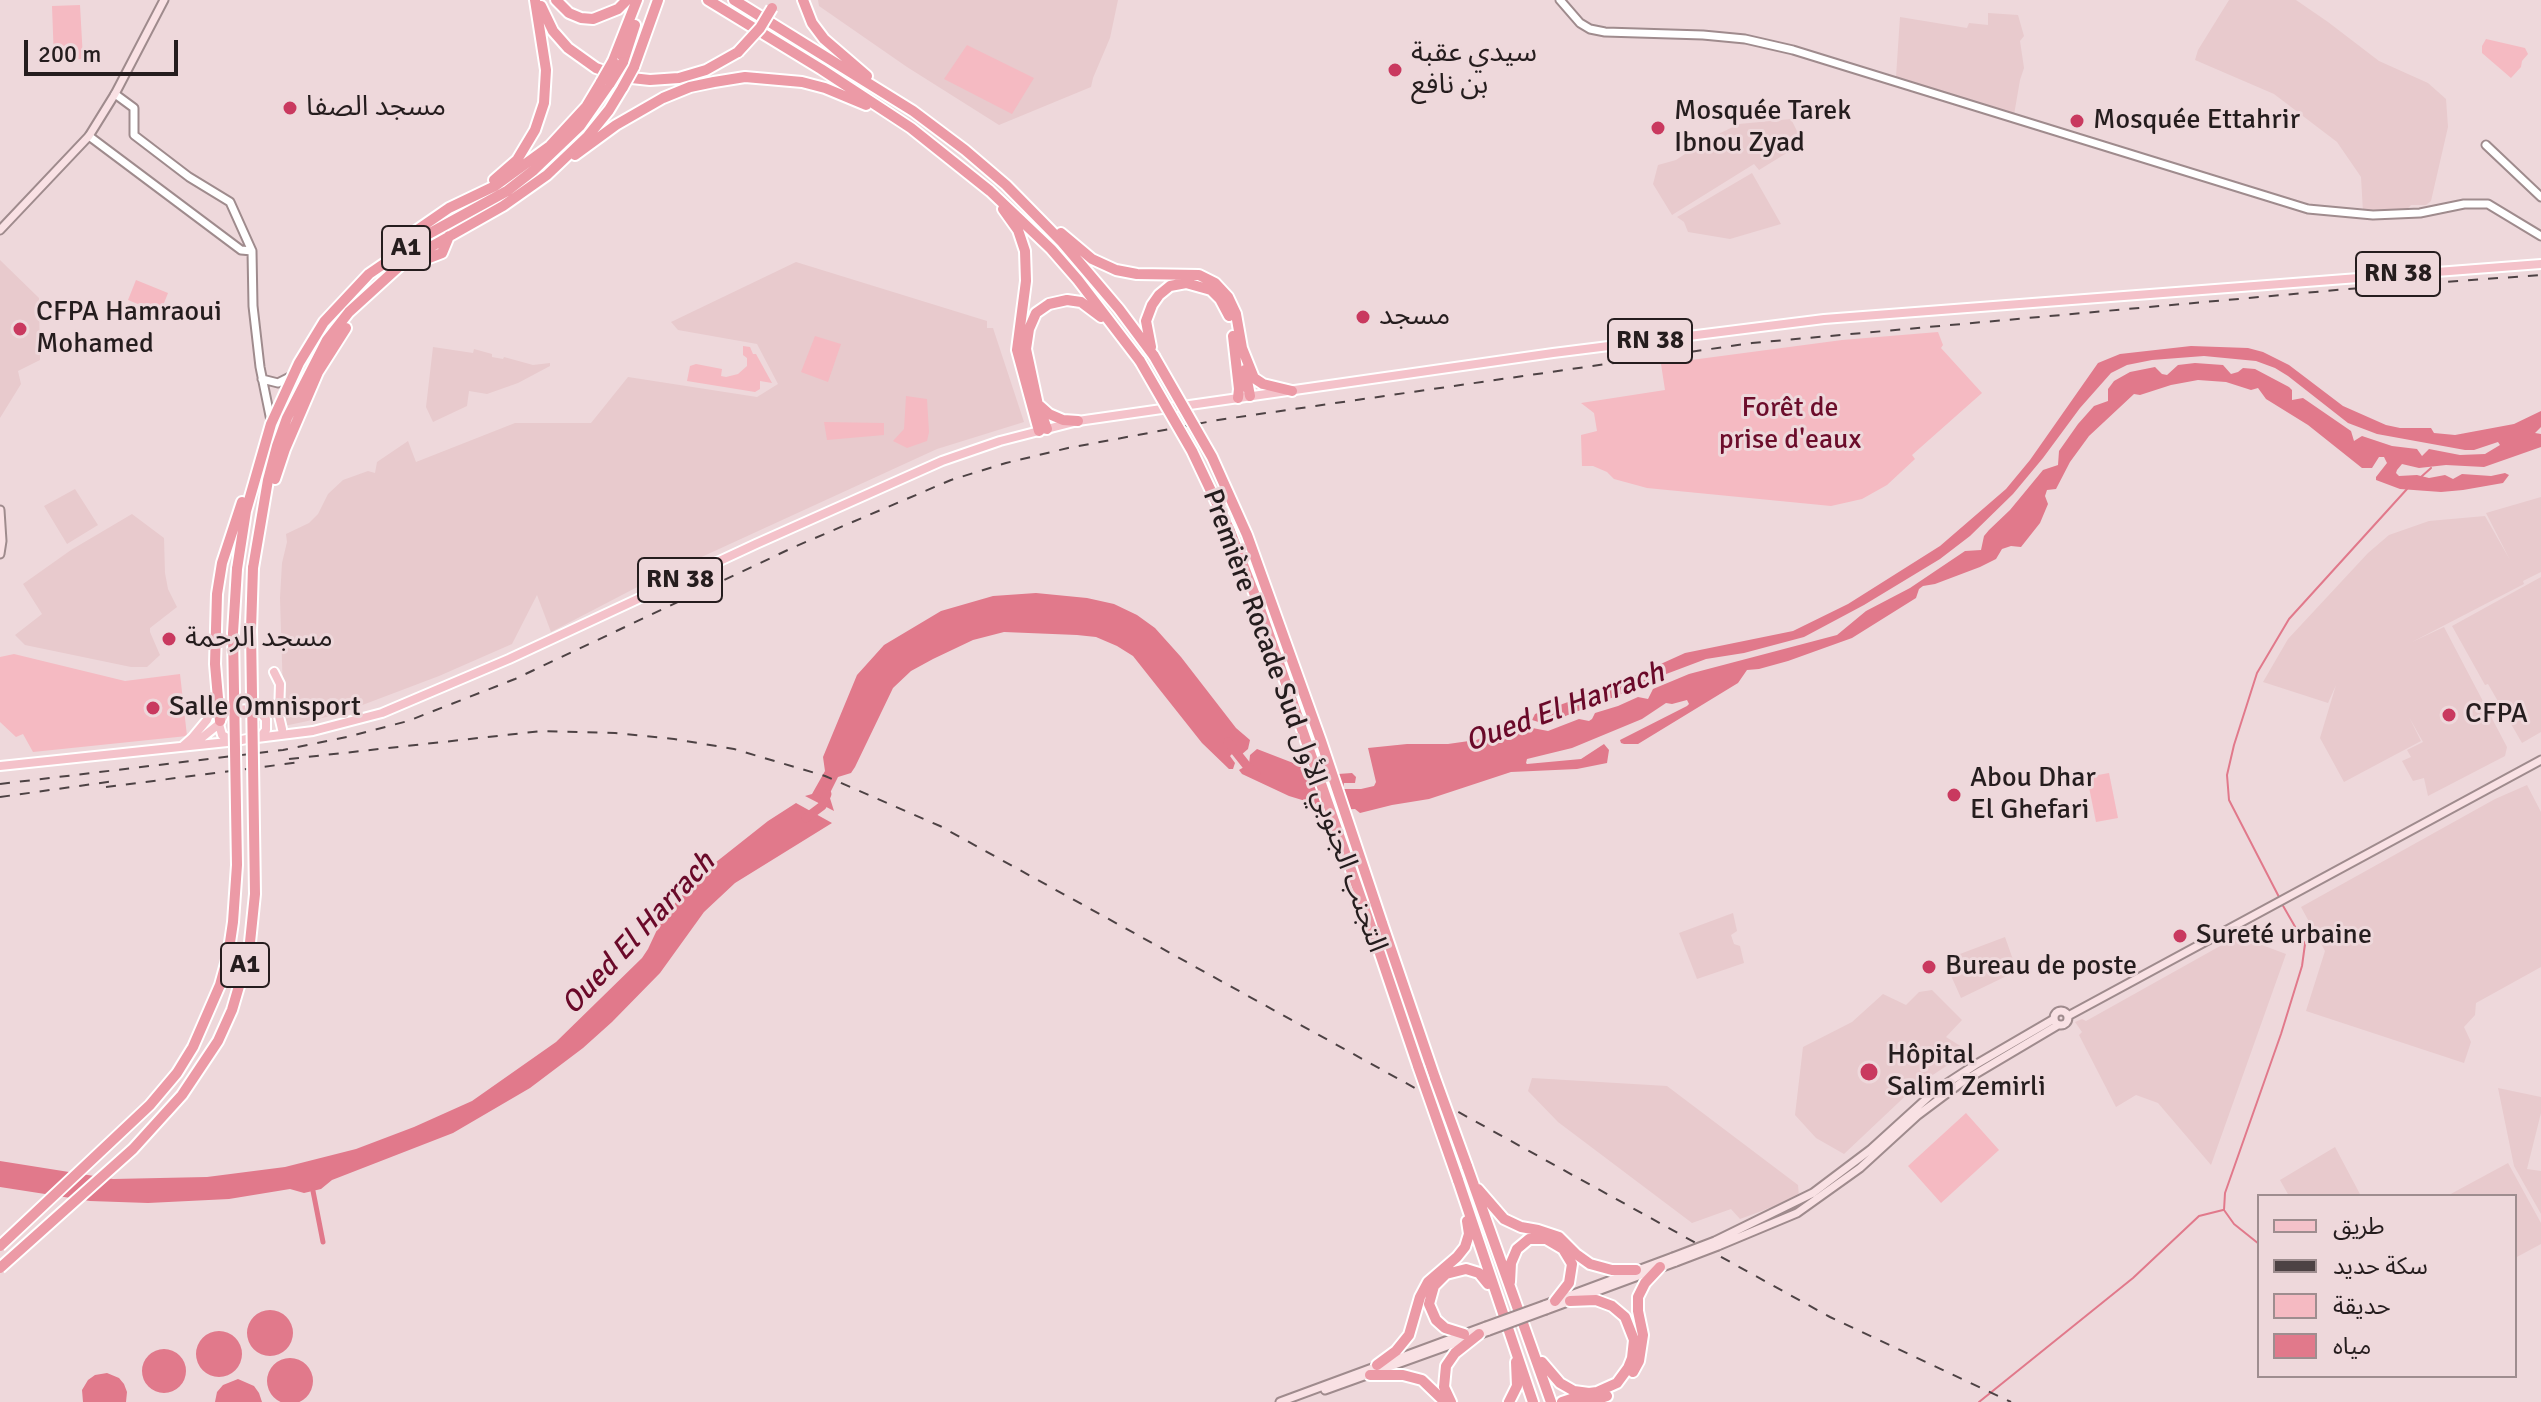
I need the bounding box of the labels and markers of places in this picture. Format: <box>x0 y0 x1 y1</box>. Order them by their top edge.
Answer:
place label: سيدي عقبة بن نافع <box>1411 37 1537 103</box>
marker: سيدي عقبة بن نافع <box>1386 61 1404 79</box>
place label: مسجد الصفا <box>306 91 446 125</box>
place label: Mosquée Tarek Ibnou Zyad <box>1674 95 1851 161</box>
marker: مسجد الصفا <box>281 99 299 117</box>
place label: Mosquée Ettahrir <box>2093 104 2300 138</box>
marker: Mosquée Ettahrir <box>2068 112 2086 130</box>
marker: Mosquée Tarek Ibnou Zyad <box>1649 119 1667 137</box>
place label: CFPA Hamraoui Mohamed <box>36 296 222 362</box>
place label: مسجد <box>1379 300 1450 334</box>
marker: مسجد <box>1354 308 1372 326</box>
marker: CFPA Hamraoui Mohamed <box>11 320 29 338</box>
place label: مسجد الرحمة <box>185 622 333 656</box>
marker: مسجد الرحمة <box>160 630 178 648</box>
place label: Salle Omnisport <box>169 691 361 725</box>
place label: CFPA <box>2465 698 2528 732</box>
marker: Salle Omnisport <box>144 699 162 717</box>
marker: CFPA <box>2440 706 2458 724</box>
place label: Abou Dhar El Ghefari <box>1970 762 2096 828</box>
marker: Abou Dhar El Ghefari <box>1945 786 1963 804</box>
place label: Sureté urbaine <box>2196 919 2372 953</box>
marker: Sureté urbaine <box>2171 927 2189 945</box>
place label: Bureau de poste <box>1945 950 2137 984</box>
marker: Bureau de poste <box>1920 958 1938 976</box>
place label: Hôpital Salim Zemirli <box>1887 1039 2046 1105</box>
marker: Hôpital Salim Zemirli <box>1858 1061 1880 1083</box>

